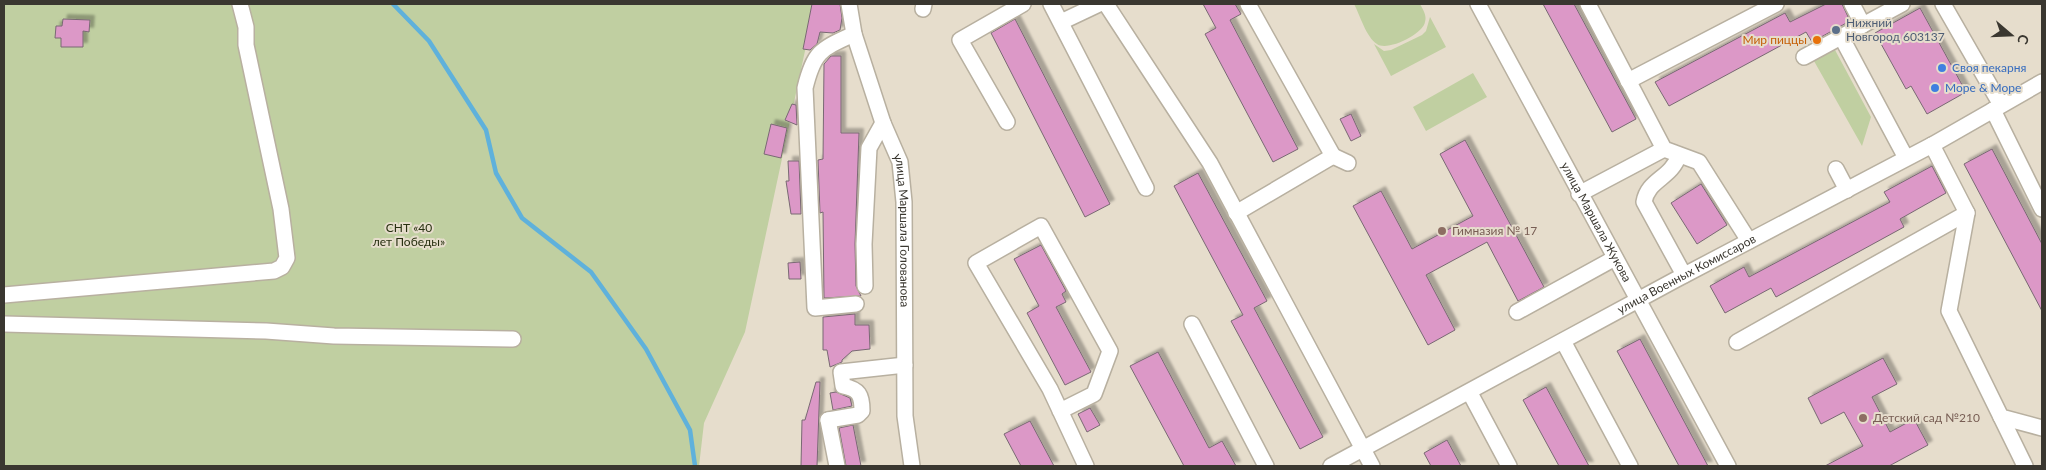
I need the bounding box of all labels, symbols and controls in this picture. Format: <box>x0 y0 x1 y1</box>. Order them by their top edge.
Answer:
north arrow <box>1986 10 2036 60</box>
place label: Нижний Новгород 603137 <box>1846 15 1945 44</box>
marker: Нижний Новгород 603137 <box>1830 24 1842 36</box>
place label: Мир пиццы <box>1742 32 1807 47</box>
text: С <box>2014 32 2033 47</box>
marker: Мир пиццы <box>1811 34 1823 46</box>
place label: Своя пекарня <box>1952 60 2026 75</box>
marker: Своя пекарня <box>1936 62 1948 74</box>
place label: Море & Море <box>1945 80 2021 95</box>
marker: Море & Море <box>1929 82 1941 94</box>
street label: улица Маршала Голованова <box>890 151 912 307</box>
street label: улица Маршала Жукова <box>1558 159 1635 285</box>
park label: СНТ «40 лет Победы» <box>373 220 445 249</box>
place label: Гимназия № 17 <box>1452 223 1537 238</box>
marker: Гимназия № 17 <box>1436 225 1448 237</box>
street label: улица Военных Комиссаров <box>1615 231 1758 317</box>
place label: Детский сад №210 <box>1873 410 1980 425</box>
marker: Детский сад №210 <box>1857 412 1869 424</box>

